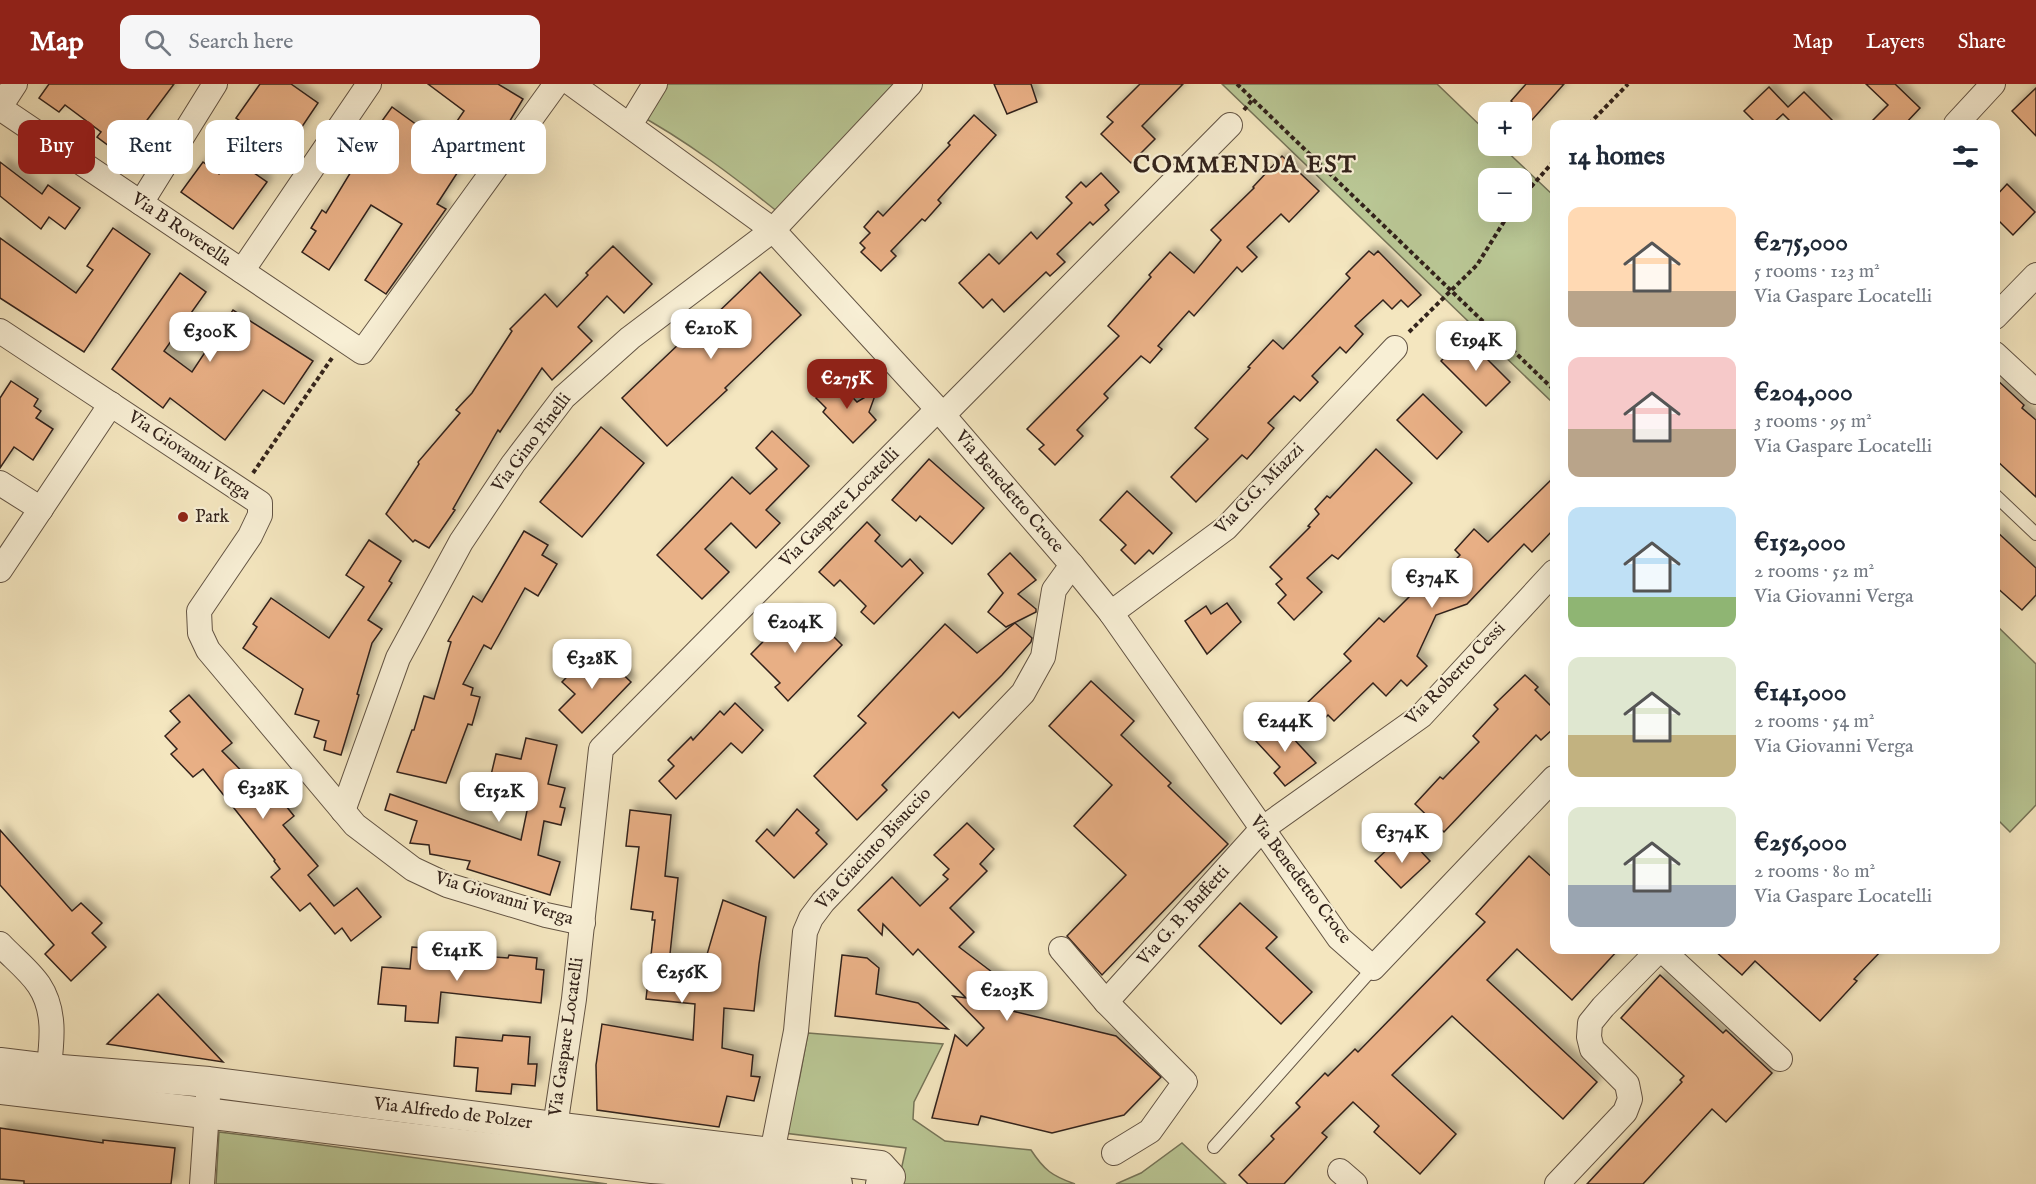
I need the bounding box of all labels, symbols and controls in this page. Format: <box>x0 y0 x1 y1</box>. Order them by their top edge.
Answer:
search box <box>120 15 540 69</box>
text: Map <box>30 25 84 60</box>
icon: search <box>141 26 174 59</box>
text: Search here <box>189 28 293 56</box>
text: Map <box>1793 29 1833 56</box>
text: Layers <box>1866 29 1925 56</box>
text: Share <box>1958 29 2006 56</box>
map controls <box>1478 102 1532 222</box>
button: + <box>1478 102 1532 156</box>
chip: Buy <box>18 120 95 174</box>
chip: Rent <box>107 120 193 174</box>
chip: Filters <box>205 120 304 174</box>
chip: New <box>316 120 399 174</box>
chip: Apartment <box>411 120 546 174</box>
text: 14 homes <box>1568 140 1665 173</box>
icon: filters <box>1949 140 1982 173</box>
district label: COMMENDA EST <box>1133 150 1357 181</box>
button: − <box>1478 168 1532 222</box>
street label: Via B Roverella <box>126 187 236 272</box>
text: €275,000 <box>1754 226 1848 259</box>
icon: home <box>1616 231 1688 303</box>
text: 5 rooms · 123 m² <box>1754 259 1880 284</box>
text: Via Gaspare Locatelli <box>1754 284 1932 309</box>
pin: €210K <box>669 309 753 360</box>
pin: €300K <box>168 312 252 363</box>
text: €210K <box>685 316 737 341</box>
text: €300K <box>183 319 237 344</box>
pin: €194K <box>1434 321 1518 372</box>
text: €194K <box>1450 328 1502 353</box>
pin: €275K <box>805 359 889 410</box>
text: €275K <box>821 366 873 391</box>
text: €204,000 <box>1754 376 1853 409</box>
icon: home <box>1616 381 1688 453</box>
street label: Via Gino Pinelli <box>487 389 577 498</box>
street label: Via Giovanni Verga <box>122 406 255 506</box>
text: 3 rooms · 95 m² <box>1754 409 1872 434</box>
street label: Via Benedetto Croce <box>949 425 1069 558</box>
text: Via Gaspare Locatelli <box>1754 434 1932 459</box>
street label: Via G.G. Miazzi <box>1210 438 1310 540</box>
street label: Via Gaspare Locatelli <box>774 443 905 574</box>
place label: Park <box>195 506 230 529</box>
marker: Park <box>176 510 190 524</box>
text: €152,000 <box>1754 526 1846 559</box>
icon: home <box>1616 531 1688 603</box>
pin: €374K <box>1390 558 1474 609</box>
text: 2 rooms · 52 m² <box>1754 559 1874 584</box>
text: €374K <box>1406 565 1458 590</box>
text: Via Giovanni Verga <box>1754 584 1914 609</box>
pin: €204K <box>753 603 837 654</box>
text: €204K <box>767 610 823 635</box>
street label: Via Roberto Cessi <box>1400 618 1511 731</box>
pin: €328K <box>550 639 634 690</box>
text: €328K <box>567 646 617 671</box>
text: €141,000 <box>1754 676 1847 709</box>
icon: home <box>1616 681 1688 753</box>
pin: €244K <box>1243 702 1327 753</box>
text: €244K <box>1257 709 1313 734</box>
text: 2 rooms · 54 m² <box>1754 709 1875 734</box>
text: Via Giovanni Verga <box>1754 734 1914 759</box>
pin: €328K <box>221 769 305 820</box>
pin: €152K <box>457 772 541 823</box>
text: €328K <box>238 776 288 801</box>
text: €152K <box>474 779 524 804</box>
street label: Via Giacinto Bisuccio <box>811 783 937 916</box>
street label: Via Benedetto Croce <box>1244 810 1356 949</box>
pin: €374K <box>1360 813 1444 864</box>
text: €374K <box>1376 820 1428 845</box>
text: €256,000 <box>1754 826 1847 859</box>
icon: home <box>1616 831 1688 903</box>
text: 2 rooms · 80 m² <box>1754 859 1875 884</box>
street label: Via G. B. Buffetti <box>1132 861 1235 972</box>
street label: Via Giovanni Verga <box>431 867 576 931</box>
text: Via Gaspare Locatelli <box>1754 884 1932 909</box>
pin: €141K <box>415 931 499 982</box>
text: €141K <box>432 938 482 963</box>
pin: €256K <box>640 953 724 1004</box>
street label: Via Gaspare Locatelli <box>544 956 590 1119</box>
text: €256K <box>656 960 708 985</box>
pin: €203K <box>965 971 1049 1022</box>
text: €203K <box>981 978 1033 1003</box>
street label: Via Alfredo de Polzer <box>371 1093 534 1135</box>

